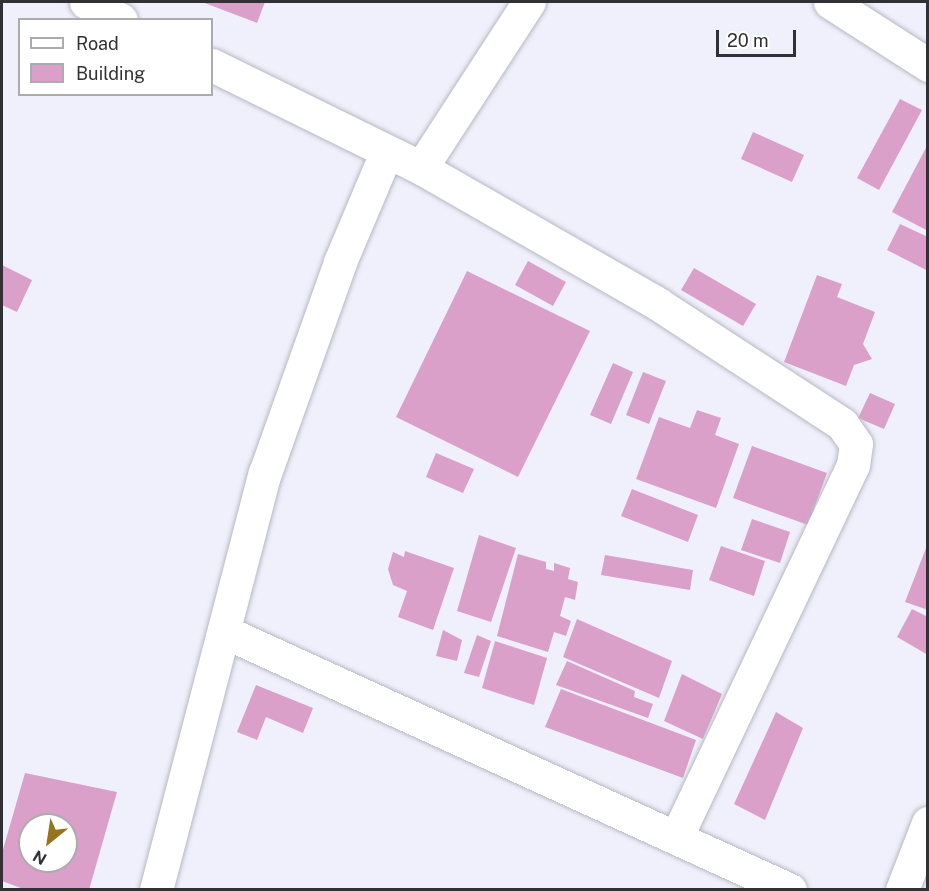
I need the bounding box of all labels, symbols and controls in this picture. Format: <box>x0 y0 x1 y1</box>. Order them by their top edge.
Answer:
legend <box>18 18 213 96</box>
scale bar <box>719 18 798 56</box>
text: 20 m <box>727 30 769 51</box>
text: Road <box>76 33 119 54</box>
text: Building <box>76 63 145 84</box>
north arrow <box>18 813 78 873</box>
text: N <box>30 846 50 869</box>

